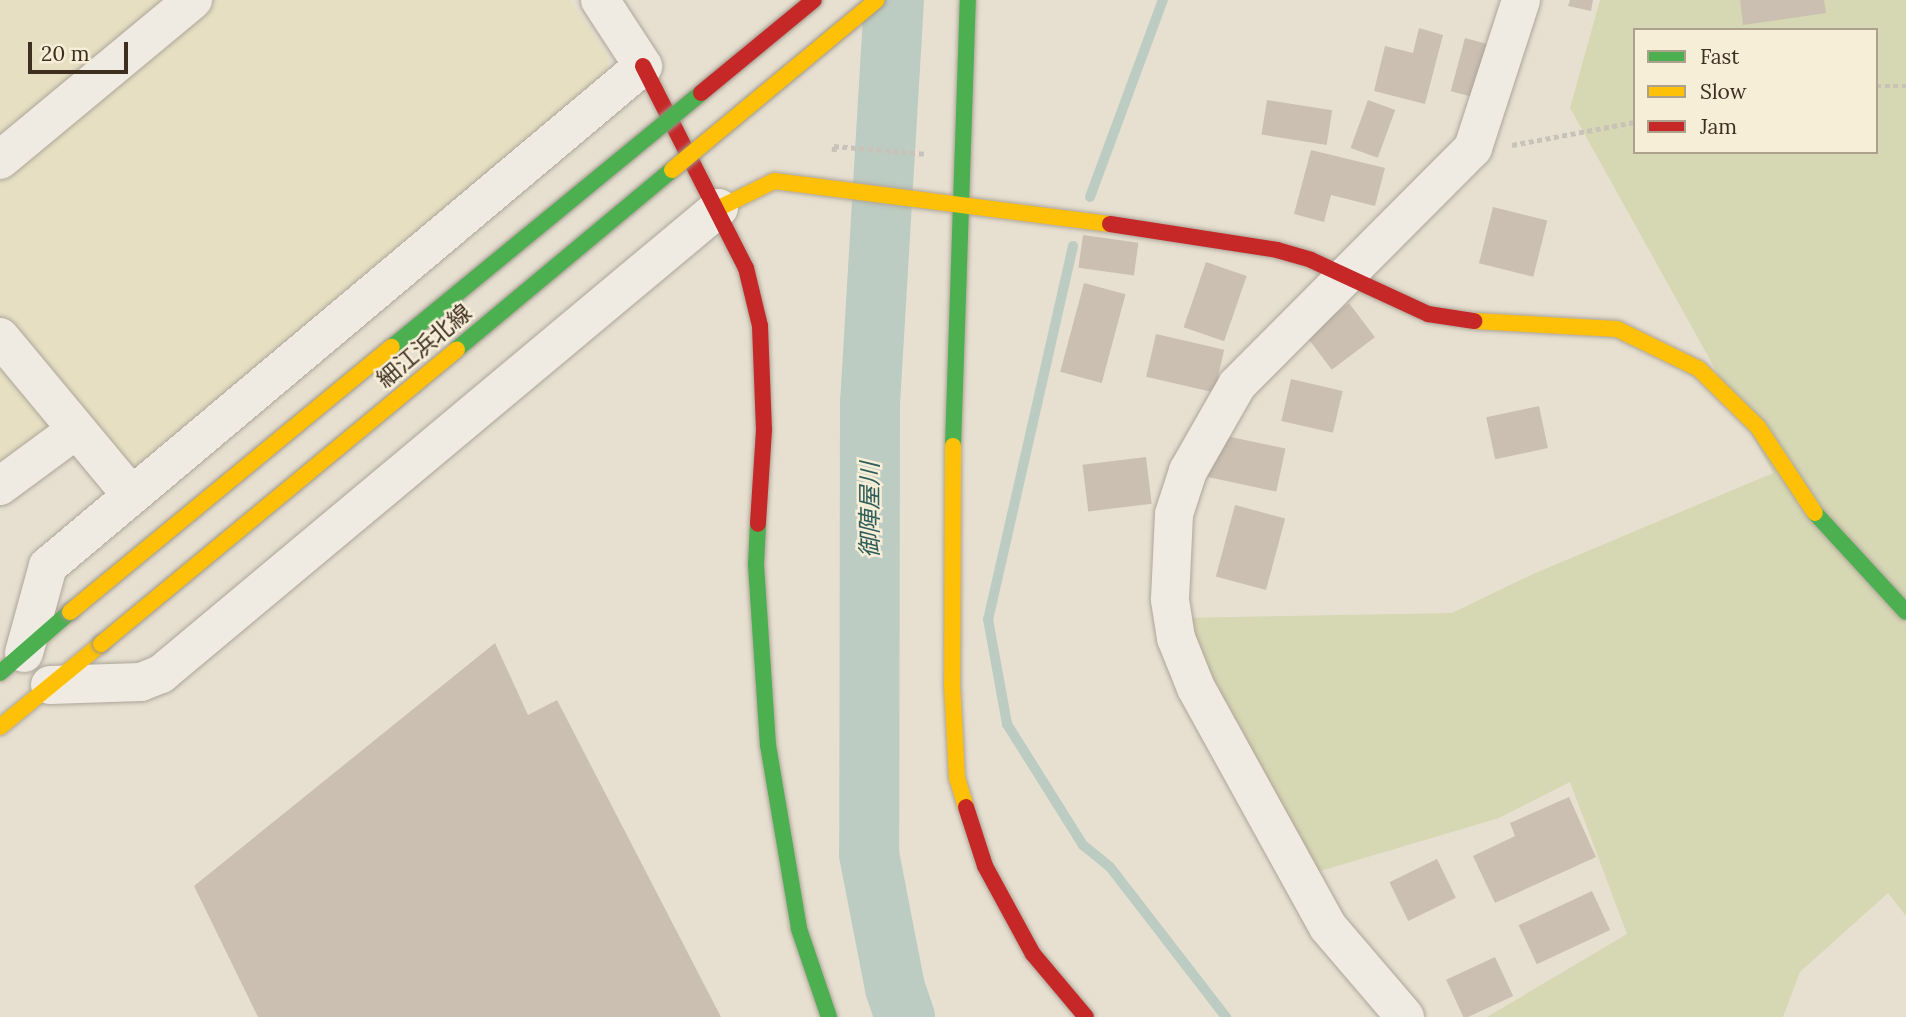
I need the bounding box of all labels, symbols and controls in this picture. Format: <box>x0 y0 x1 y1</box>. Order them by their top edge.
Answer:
scale bar <box>32 28 131 72</box>
legend <box>1633 28 1878 154</box>
text: 20 m <box>41 40 90 67</box>
text: Fast <box>1700 43 1739 70</box>
text: Slow <box>1700 78 1747 105</box>
text: Jam <box>1700 113 1737 140</box>
street label: 細江浜北線 <box>371 298 477 394</box>
water label: 御陣屋川 <box>856 462 884 558</box>

